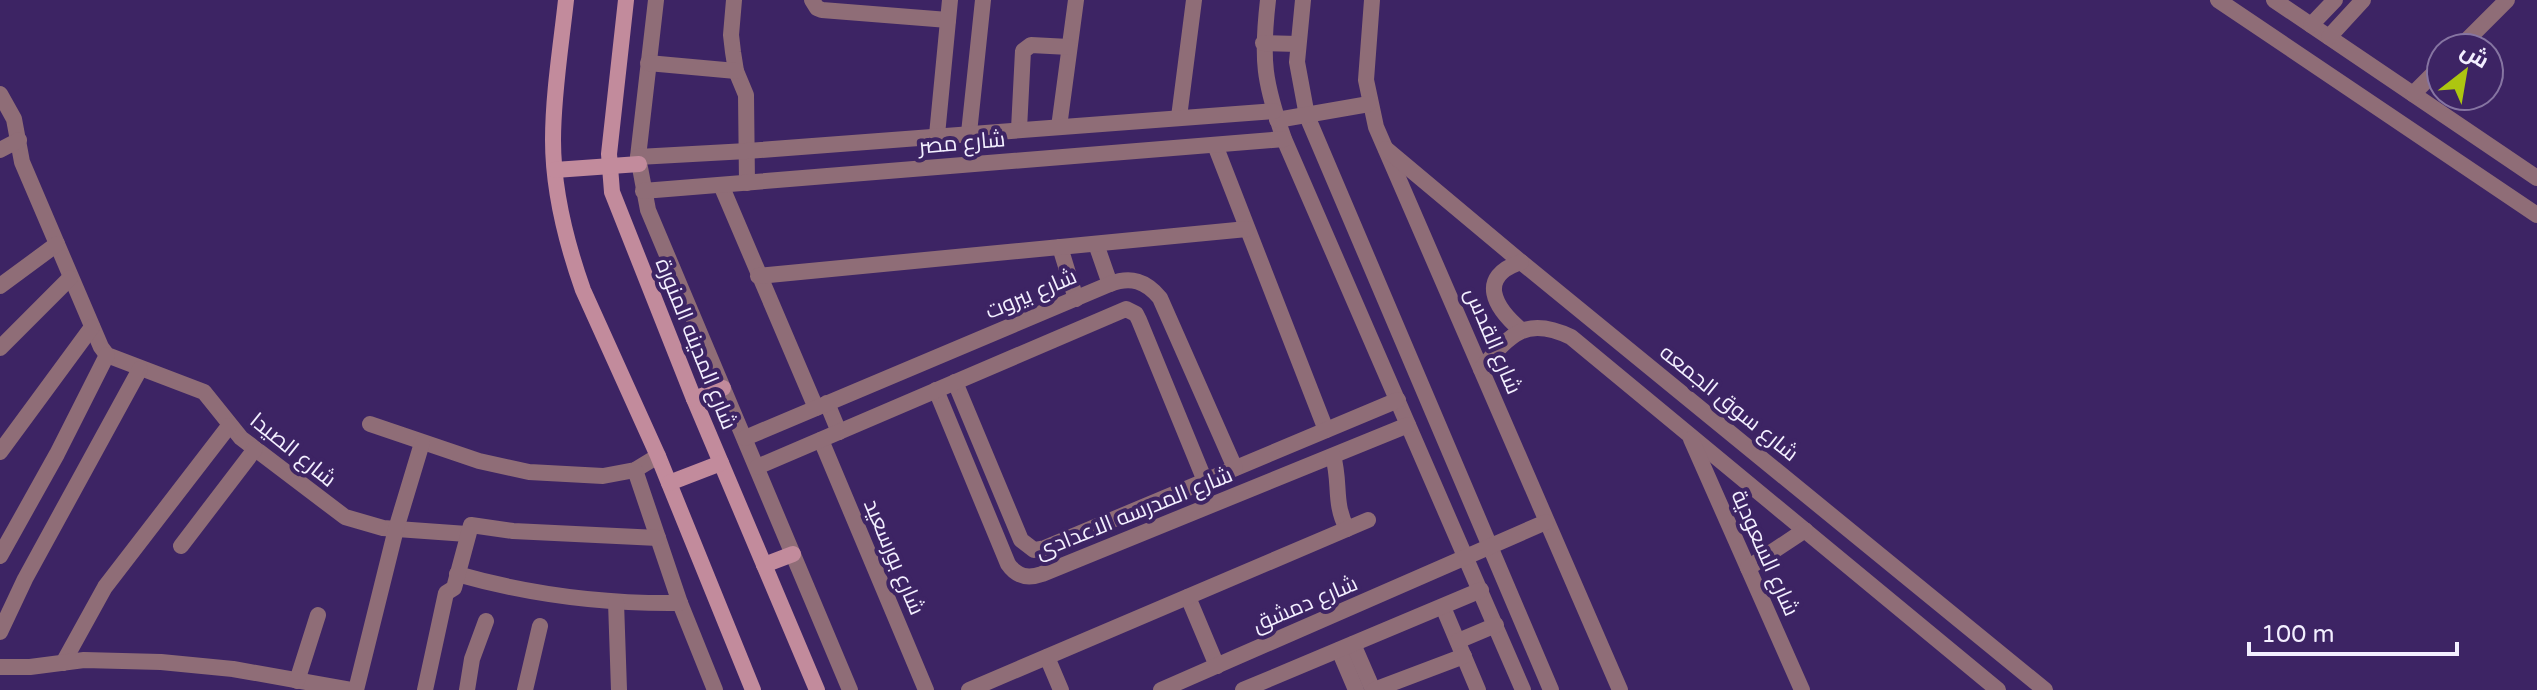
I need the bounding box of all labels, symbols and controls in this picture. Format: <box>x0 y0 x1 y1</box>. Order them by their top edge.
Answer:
north arrow <box>2425 32 2505 112</box>
text: ش <box>2456 37 2494 74</box>
street label: شارع مصر <box>916 126 1007 161</box>
street label: شارع المدينه المنورة <box>649 255 742 434</box>
street label: شارع بيروت <box>981 263 1081 326</box>
street label: شارع القدس <box>1458 284 1527 398</box>
street label: شارع سوق الجمعه <box>1654 339 1804 468</box>
street label: شارع الصيدا <box>244 407 341 493</box>
street label: شارع المدرسه الاعدادى <box>1032 462 1237 565</box>
street label: شارع السعودية <box>1725 486 1804 620</box>
street label: شارع بورسعيد <box>857 495 930 619</box>
street label: شارع دمشق <box>1249 570 1362 639</box>
scale bar <box>2249 606 2457 656</box>
text: 100 m <box>2261 620 2335 649</box>

